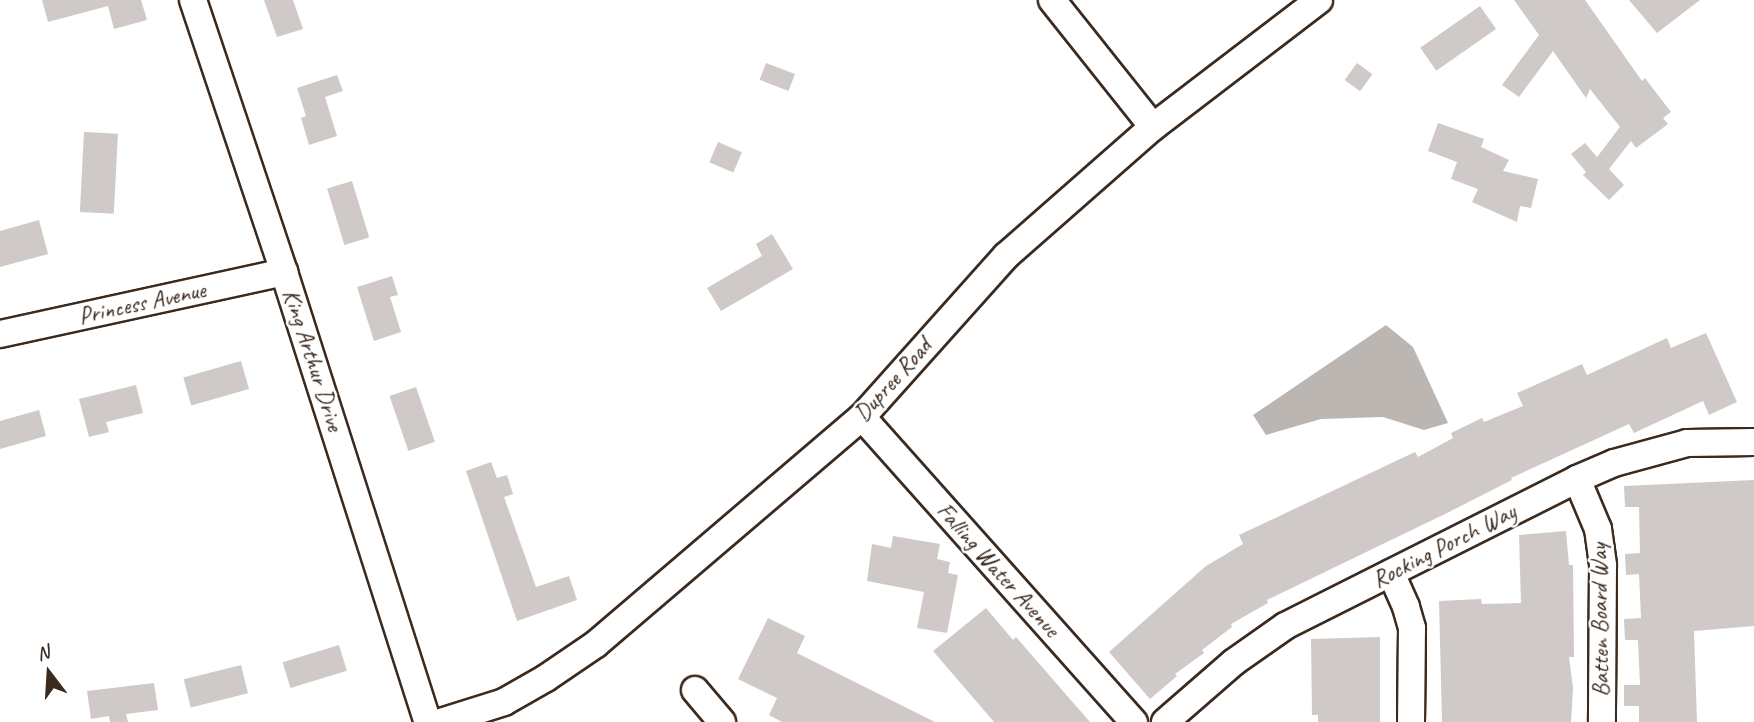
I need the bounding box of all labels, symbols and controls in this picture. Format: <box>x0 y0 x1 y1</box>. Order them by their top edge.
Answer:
street label: Princess Avenue <box>76 275 208 331</box>
street label: King Arthur Drive <box>277 285 349 435</box>
street label: Dupree Road <box>848 332 938 428</box>
street label: Falling Water Avenue <box>930 497 1066 643</box>
street label: Rocking Porch Way <box>1368 498 1520 594</box>
street label: Batten Board Way <box>1584 543 1616 697</box>
north arrow <box>14 638 84 708</box>
text: N <box>34 640 52 666</box>

